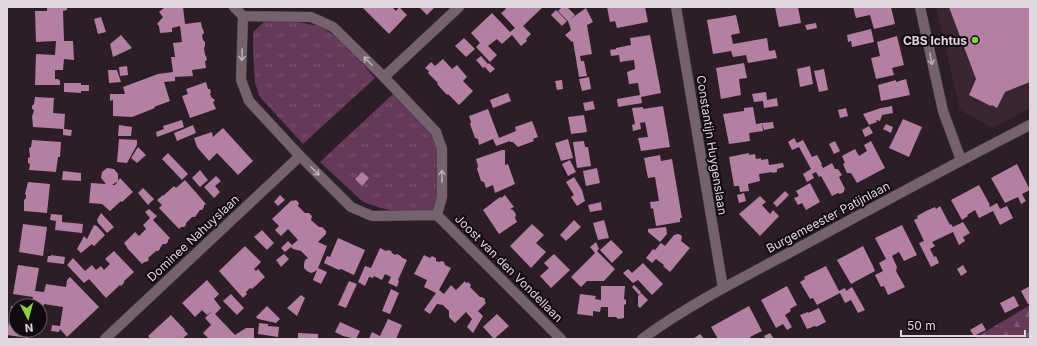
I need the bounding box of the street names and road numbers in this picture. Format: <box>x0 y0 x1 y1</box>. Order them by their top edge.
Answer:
street label: Constantijn Huygenslaan <box>694 74 730 216</box>
street label: Burgemeester Patijnlaan <box>764 178 892 256</box>
street label: Dominee Nahuyslaan <box>144 192 242 284</box>
street label: Joost van den Vondellaan <box>452 211 566 325</box>

